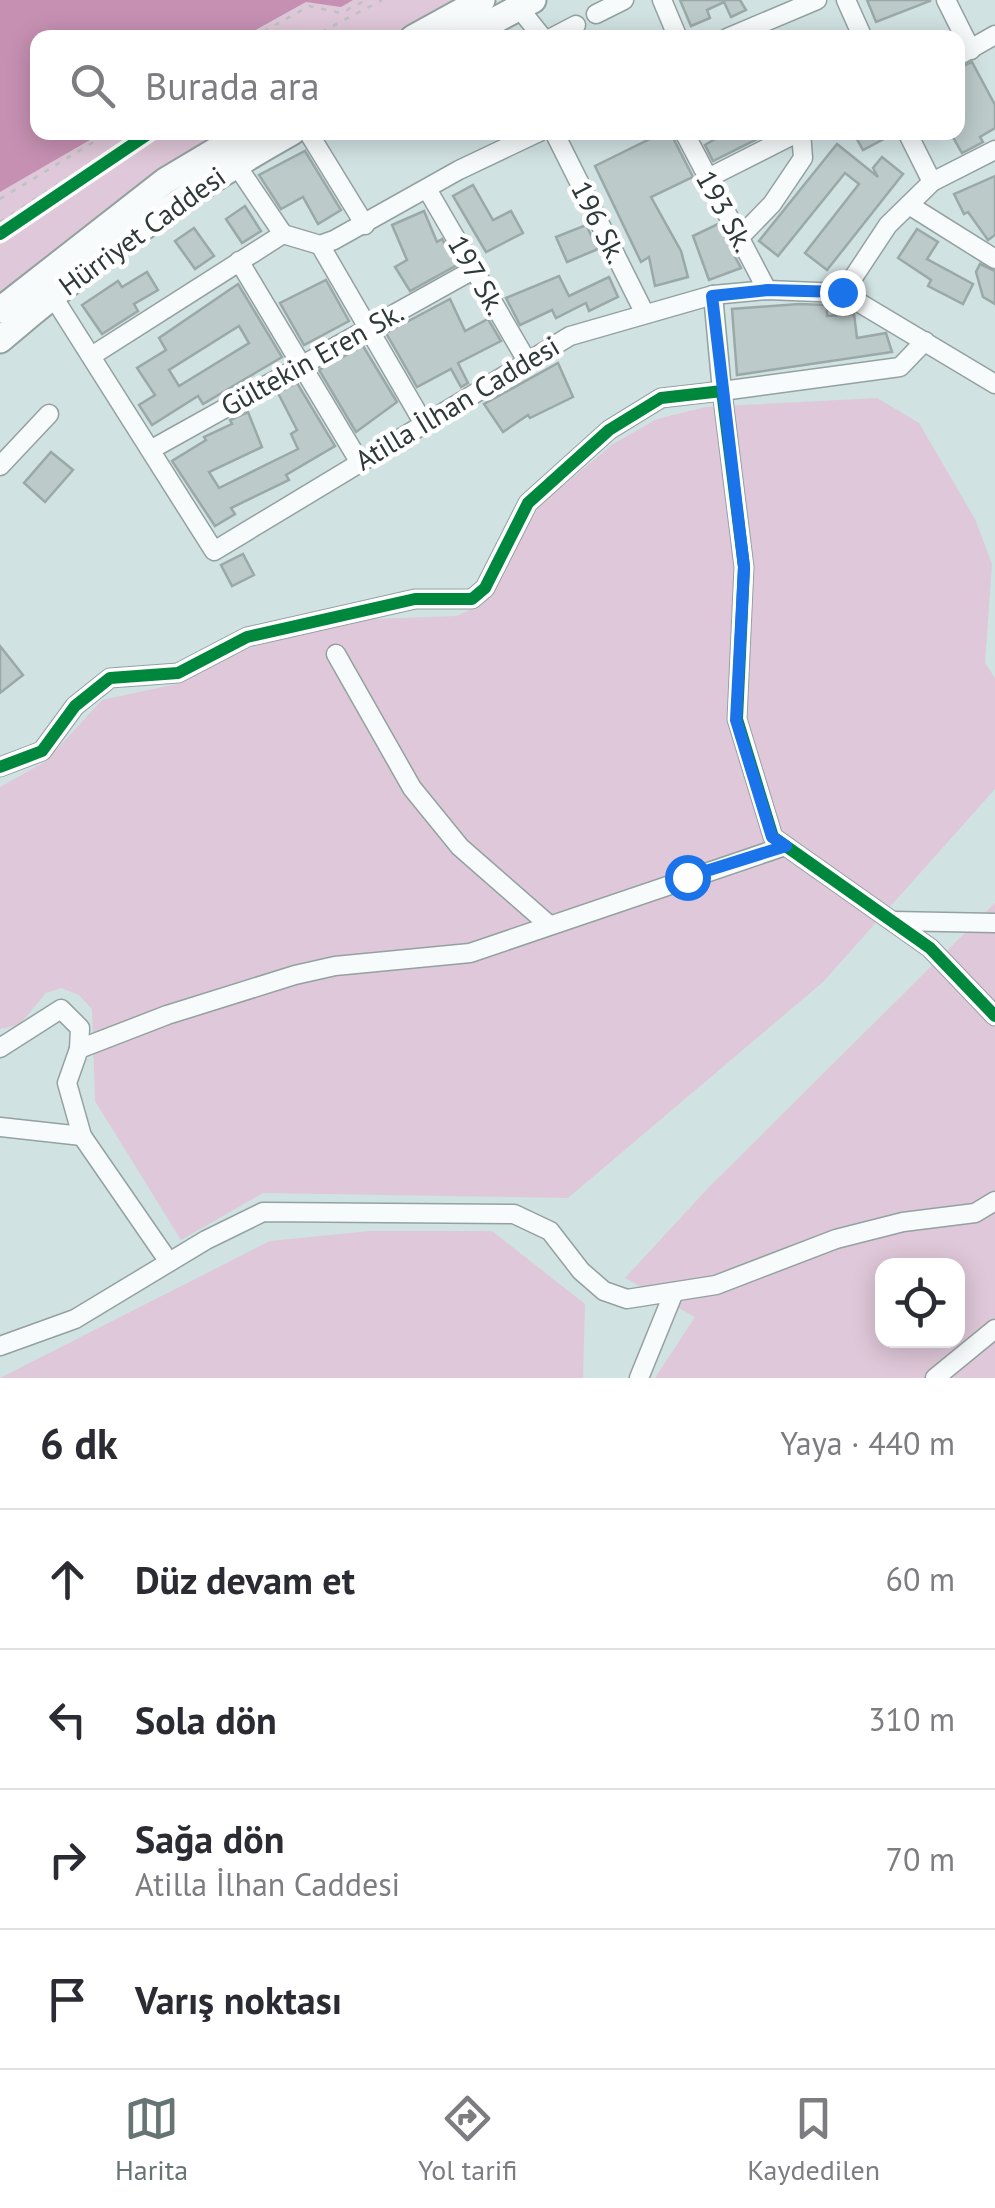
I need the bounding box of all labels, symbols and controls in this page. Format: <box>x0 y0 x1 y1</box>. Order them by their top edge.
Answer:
search box <box>30 30 965 140</box>
icon: search <box>65 58 120 113</box>
text: Burada ara <box>145 61 320 110</box>
street label: Hürriyet Caddesi <box>51 158 232 304</box>
street label: 193 Sk. <box>688 164 763 258</box>
street label: 196 Sk. <box>563 174 636 269</box>
street label: 197 Sk. <box>440 228 515 321</box>
route end <box>820 270 866 316</box>
street label: Gültekin Eren Sk. <box>214 293 410 424</box>
street label: Atilla İlhan Caddesi <box>348 327 566 478</box>
route start <box>665 855 711 901</box>
map controls <box>875 1258 965 1348</box>
button: locate <box>875 1258 965 1348</box>
text: 6 dk <box>40 1416 118 1471</box>
text: Yaya · 440 m <box>780 1422 955 1464</box>
icon: ahead <box>40 1552 95 1607</box>
text: Düz devam et <box>135 1555 355 1604</box>
text: 60 m <box>886 1558 955 1600</box>
icon: left <box>40 1692 95 1747</box>
text: Sola dön <box>135 1695 277 1744</box>
text: 310 m <box>868 1698 955 1740</box>
text: Sağa dön <box>135 1814 284 1863</box>
icon: right <box>40 1832 95 1887</box>
text: 70 m <box>886 1838 955 1880</box>
text: Atilla İlhan Caddesi <box>135 1863 400 1905</box>
icon: arrive <box>40 1972 95 2027</box>
text: Varış noktası <box>135 1975 342 2024</box>
tab: Harita <box>115 2091 188 2188</box>
tab: Yol tarifi <box>418 2091 517 2188</box>
tab: Kaydedilen <box>747 2091 880 2188</box>

